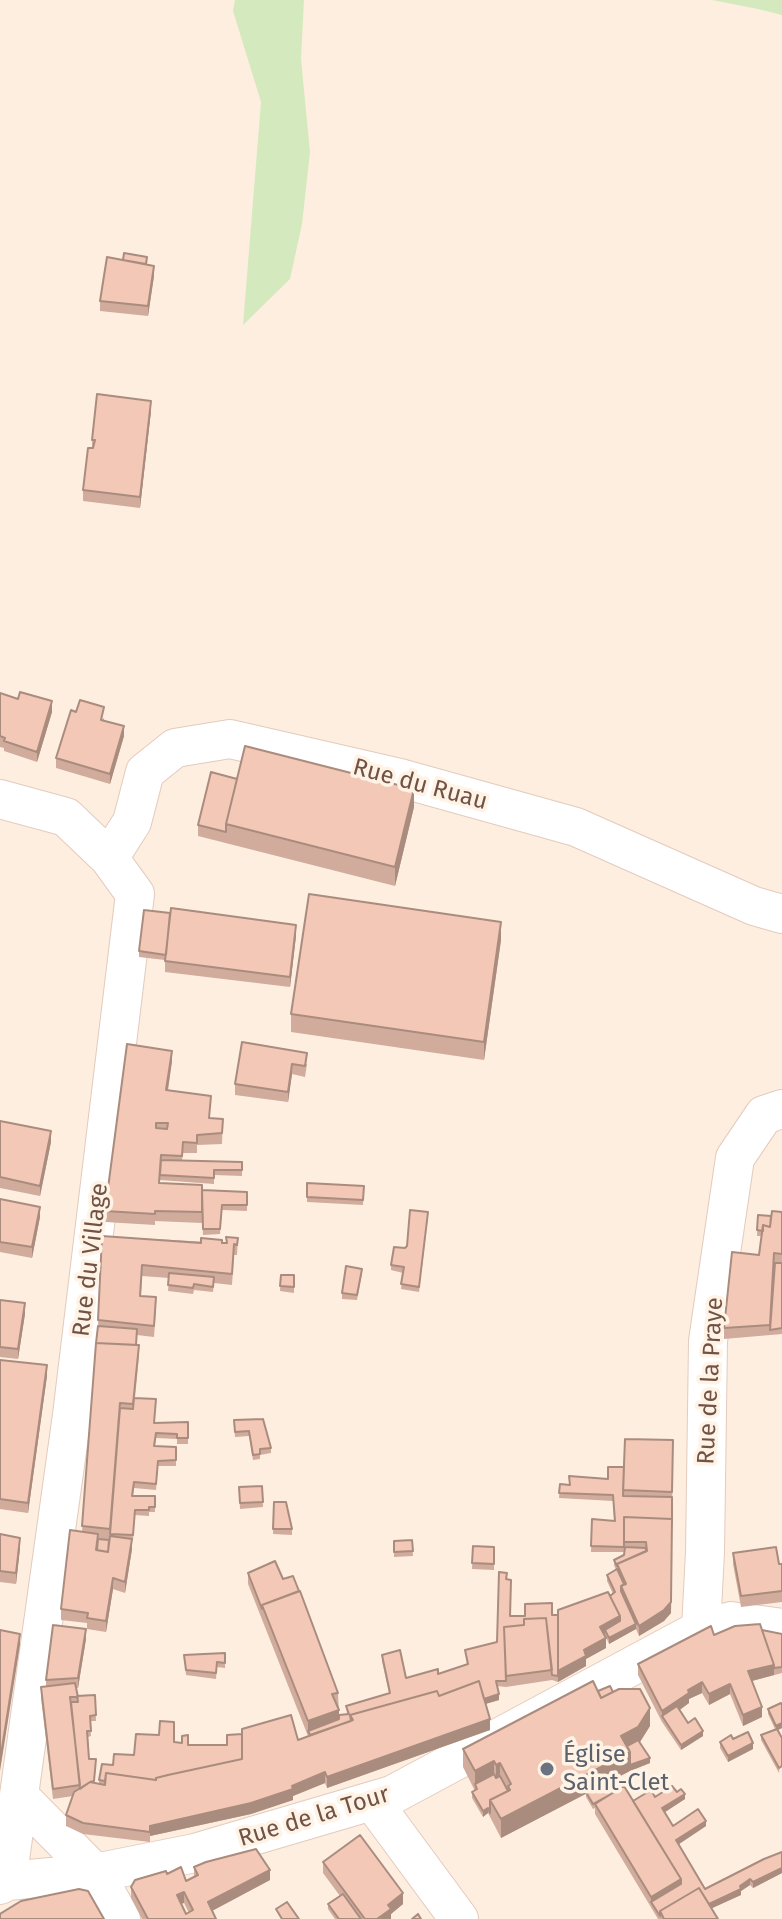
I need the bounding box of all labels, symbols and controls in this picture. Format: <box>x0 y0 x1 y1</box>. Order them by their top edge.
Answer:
street label: Rue du Ruau <box>350 753 490 817</box>
street label: Rue du Village <box>67 1181 115 1339</box>
street label: Rue de la Praye <box>692 1297 730 1465</box>
place label: Église Saint-Clet <box>563 1741 669 1797</box>
marker: Église Saint-Clet <box>538 1760 556 1778</box>
street label: Rue de la Tour <box>235 1780 393 1854</box>

